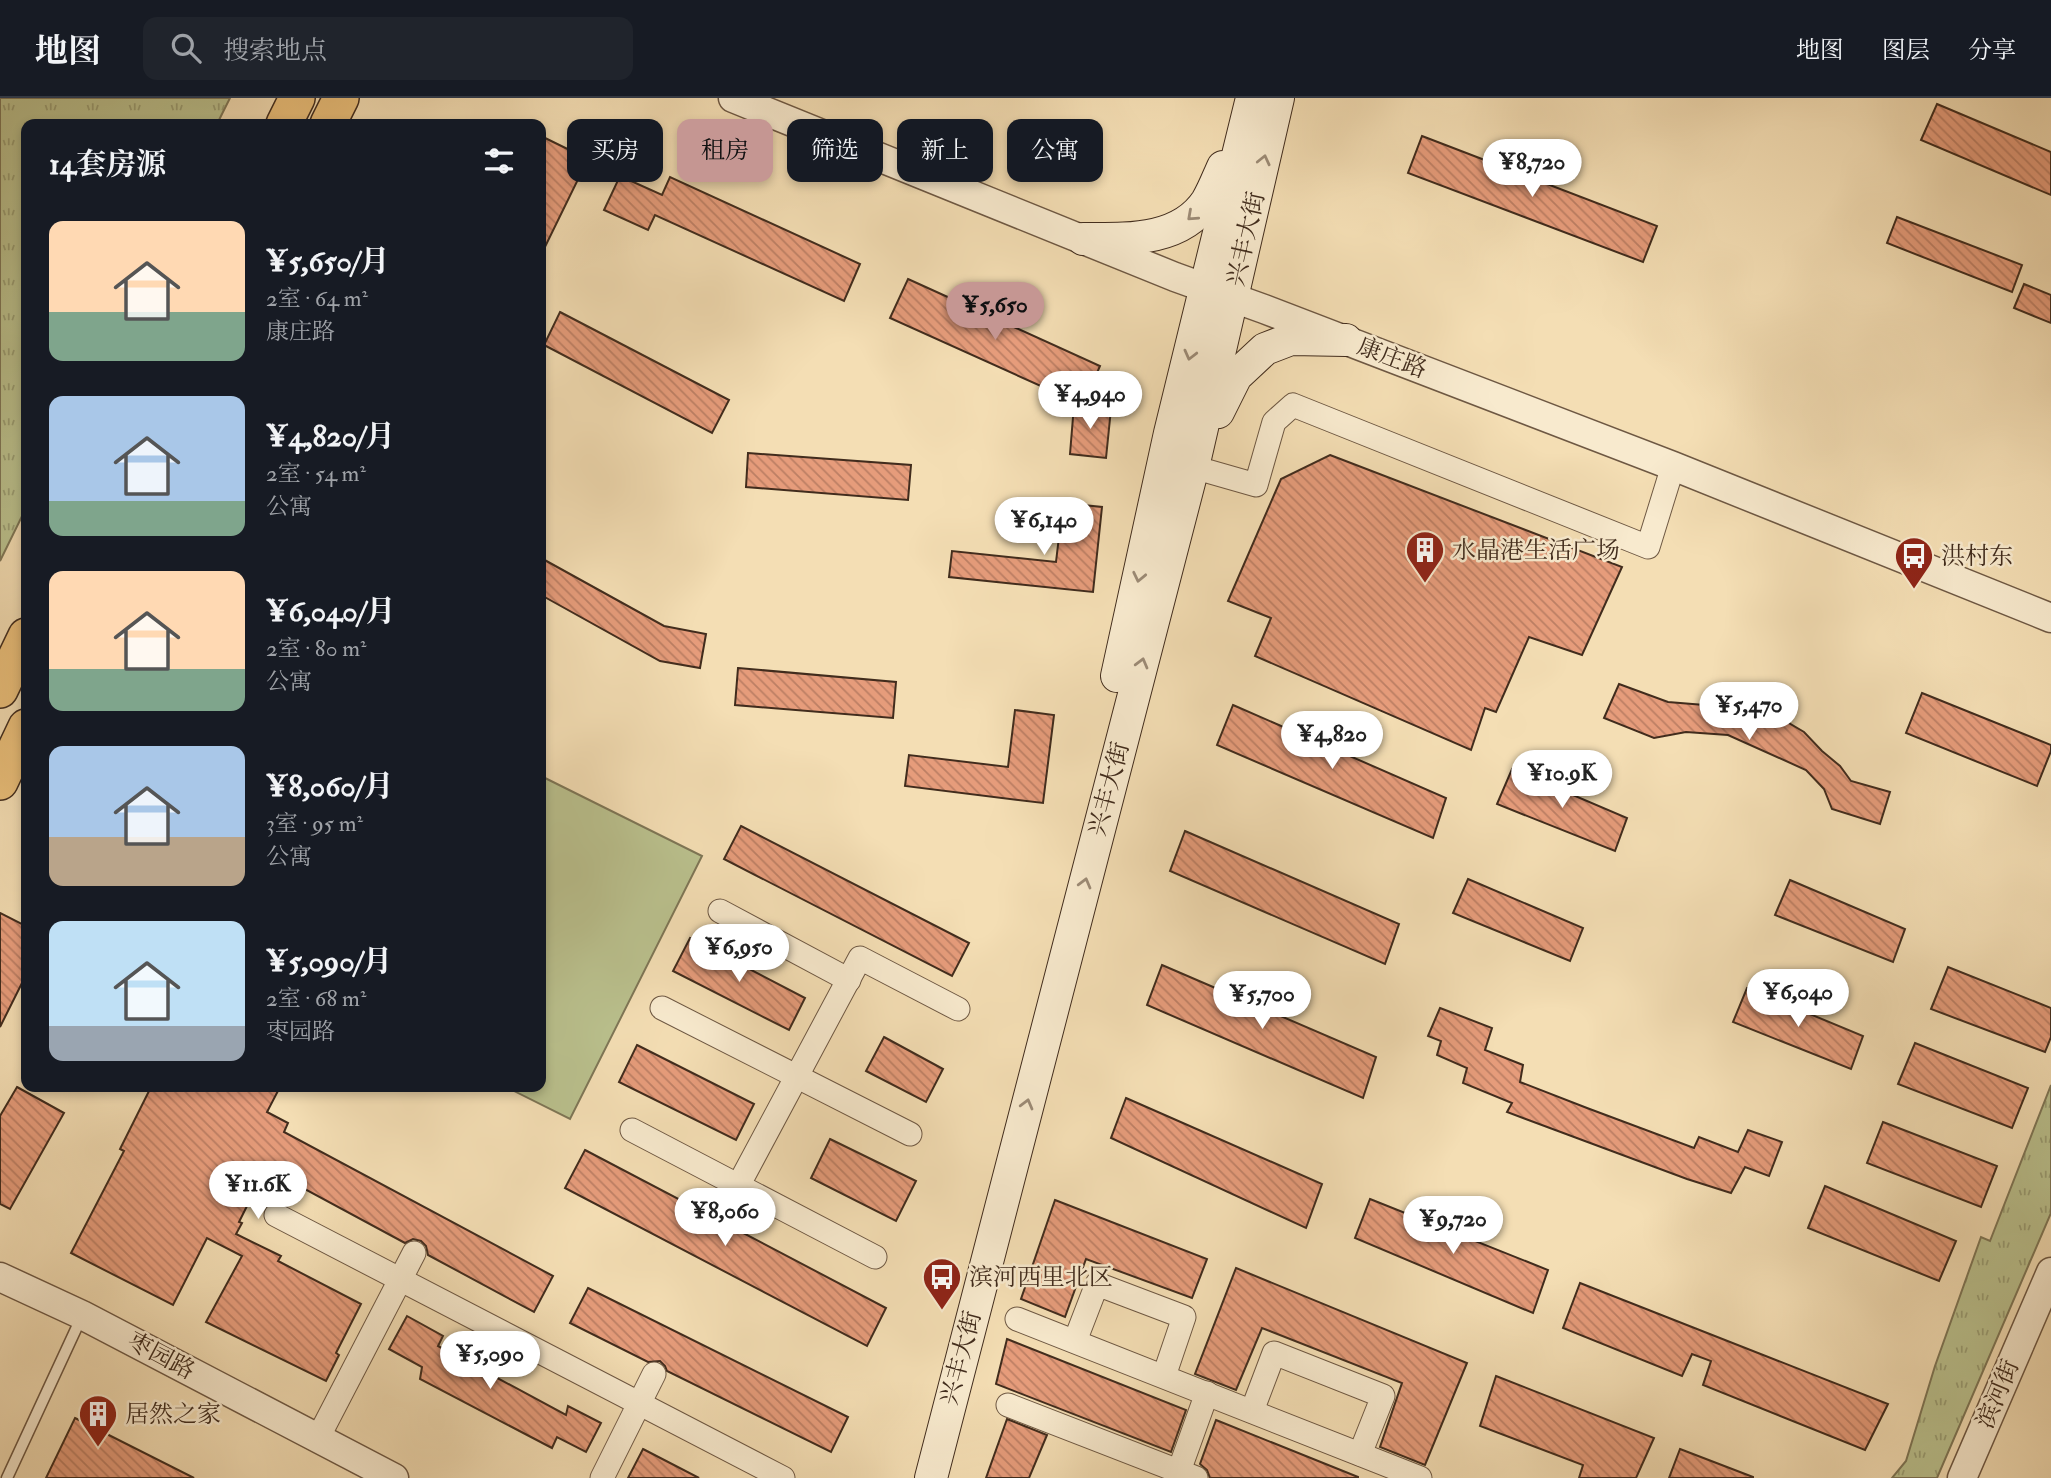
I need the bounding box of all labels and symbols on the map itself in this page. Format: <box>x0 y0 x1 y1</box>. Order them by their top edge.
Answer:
pin: ¥8,720 <box>1475 140 1589 199</box>
one-way arrow <box>1256 154 1271 166</box>
street label: 兴丰大街 <box>1220 189 1272 289</box>
one-way arrow <box>1187 208 1200 221</box>
pin: ¥5,650 <box>938 282 1052 342</box>
street label: 康庄路 <box>1353 331 1431 385</box>
one-way arrow <box>1184 349 1198 361</box>
pin: ¥4,940 <box>1033 372 1147 431</box>
pin: ¥6,140 <box>987 498 1101 557</box>
building icon: 水晶港生活广场 <box>1404 529 1446 584</box>
place label: 水晶港生活广场 <box>1452 535 1620 566</box>
bus stop icon: 洪村东 <box>1893 535 1935 590</box>
place label: 洪村东 <box>1941 541 2013 572</box>
one-way arrow <box>1133 570 1148 582</box>
one-way arrow <box>1134 657 1148 669</box>
pin: ¥5,470 <box>1692 682 1806 742</box>
pin: ¥4,820 <box>1275 712 1389 771</box>
street label: 兴丰大街 <box>1082 739 1136 839</box>
pin: ¥10.9K <box>1505 750 1619 810</box>
one-way arrow <box>1077 878 1091 890</box>
pin: ¥6,950 <box>682 924 796 984</box>
pin: ¥6,040 <box>1741 970 1855 1029</box>
pin: ¥5,700 <box>1205 972 1319 1031</box>
one-way arrow <box>1019 1098 1033 1110</box>
pin: ¥11.6K <box>201 1162 315 1221</box>
pin: ¥8,060 <box>668 1188 782 1248</box>
pin: ¥9,720 <box>1396 1196 1510 1256</box>
bus stop icon: 滨河西里北区 <box>921 1256 963 1311</box>
place label: 滨河西里北区 <box>969 1262 1113 1293</box>
street label: 兴丰大街 <box>934 1308 988 1408</box>
street label: 枣园路 <box>122 1325 200 1387</box>
pin: ¥5,090 <box>433 1332 547 1391</box>
street label: 滨河街 <box>1970 1355 2026 1433</box>
building icon: 居然之家 <box>77 1393 119 1448</box>
place label: 居然之家 <box>125 1399 221 1430</box>

